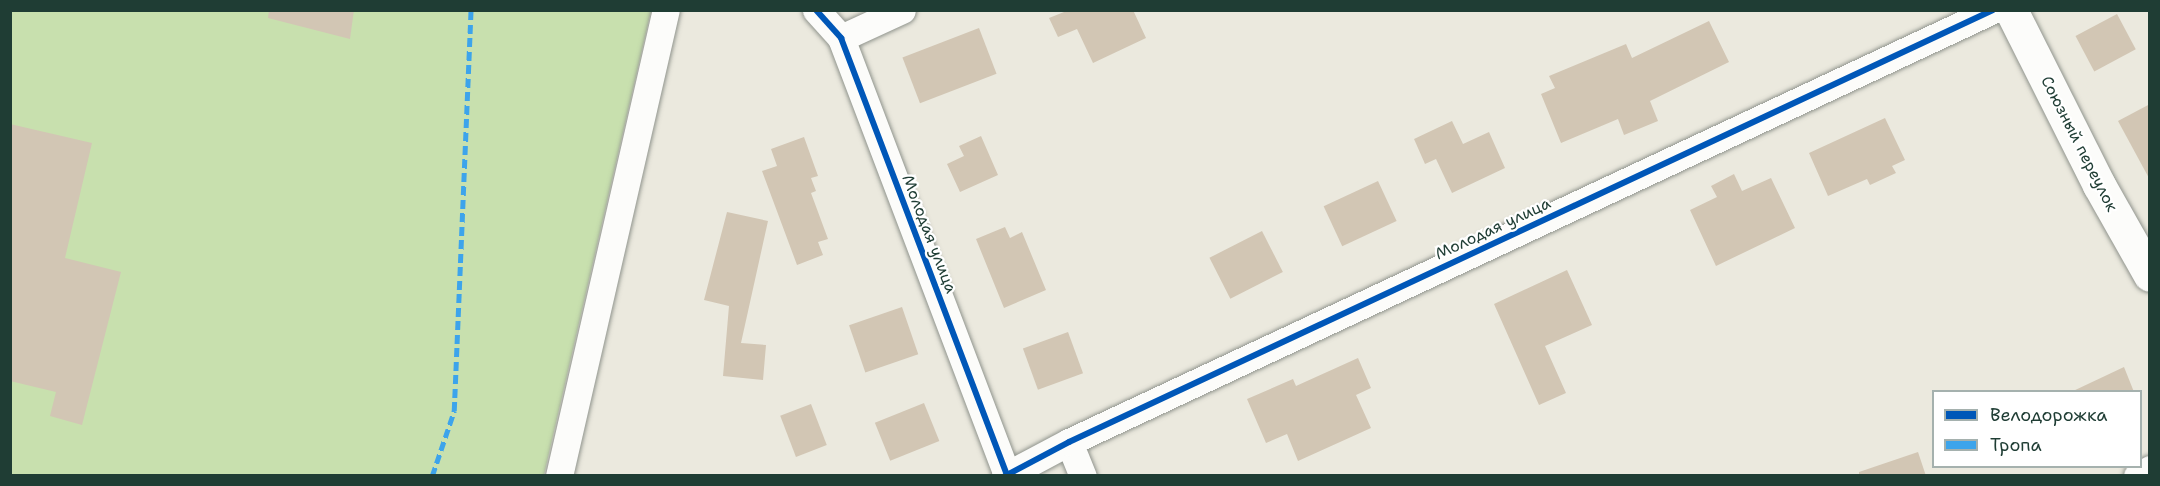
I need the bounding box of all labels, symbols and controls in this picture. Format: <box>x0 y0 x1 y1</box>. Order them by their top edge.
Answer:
street label: Союзный переулок <box>2037 73 2121 215</box>
street label: Молодая улица <box>898 172 960 296</box>
street label: Молодая улица <box>1432 194 1554 264</box>
legend <box>1932 390 2142 468</box>
text: Велодорожка <box>1990 403 2108 427</box>
text: Тропа <box>1990 433 2042 457</box>

